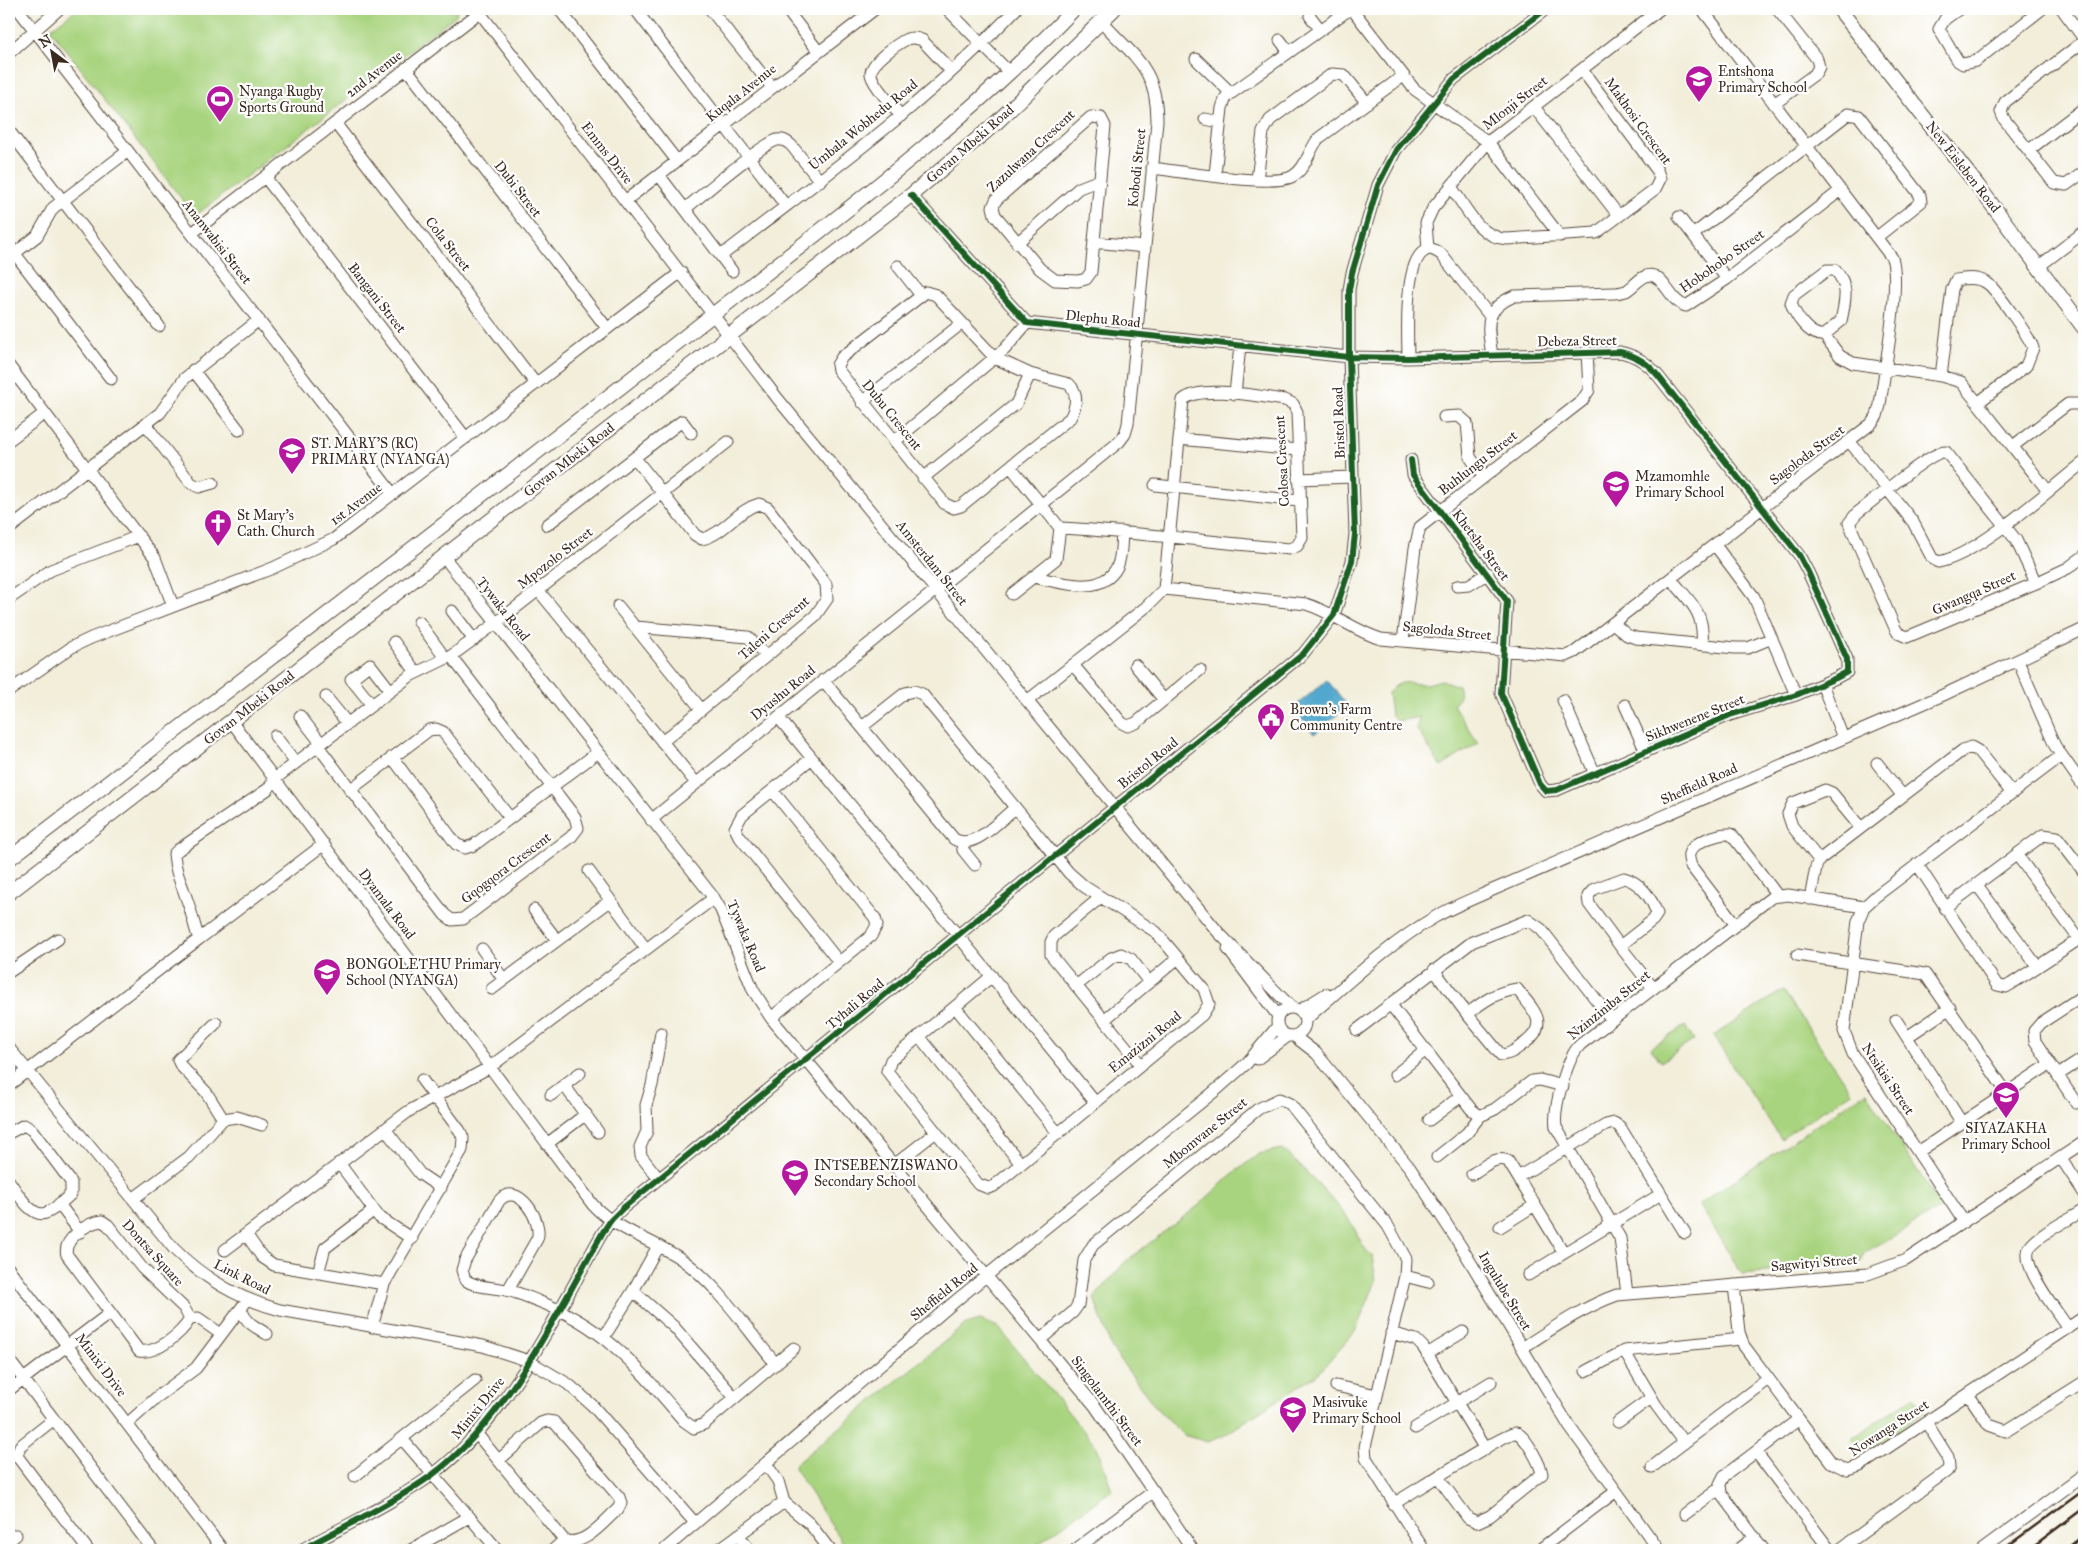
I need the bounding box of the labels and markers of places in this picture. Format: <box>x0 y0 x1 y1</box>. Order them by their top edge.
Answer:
place label: Entshona Primary School <box>1718 63 1807 96</box>
school or university icon: Entshona Primary School <box>1684 64 1714 103</box>
place label: Nyanga Rugby Sports Ground <box>239 83 324 116</box>
sports icon: Nyanga Rugby Sports Ground <box>205 84 235 123</box>
place label: ST. MARY'S (RC) PRIMARY (NYANGA) <box>311 435 449 469</box>
school or university icon: ST. MARY'S (RC) PRIMARY (NYANGA) <box>277 436 307 475</box>
place label: Mzamomhle Primary School <box>1635 468 1724 501</box>
school or university icon: Mzamomhle Primary School <box>1601 469 1631 508</box>
place label: St Mary's Cath. Church <box>237 507 315 540</box>
church icon: St Mary's Cath. Church <box>203 508 233 547</box>
place label: Brown's Farm Community Centre <box>1290 701 1402 734</box>
public building icon: Brown's Farm Community Centre <box>1256 702 1286 741</box>
place label: BONGOLETHU Primary School (NYANGA) <box>346 956 501 990</box>
school or university icon: BONGOLETHU Primary School (NYANGA) <box>312 957 342 996</box>
school or university icon: SIYAZAKHA Primary School <box>1991 1080 2021 1119</box>
place label: SIYAZAKHA Primary School <box>1961 1120 2051 1153</box>
place label: INTSEBENZISWANO Secondary School <box>814 1157 958 1190</box>
school or university icon: INTSEBENZISWANO Secondary School <box>780 1158 810 1197</box>
place label: Masivuke Primary School <box>1312 1394 1401 1427</box>
school or university icon: Masivuke Primary School <box>1278 1395 1308 1434</box>

